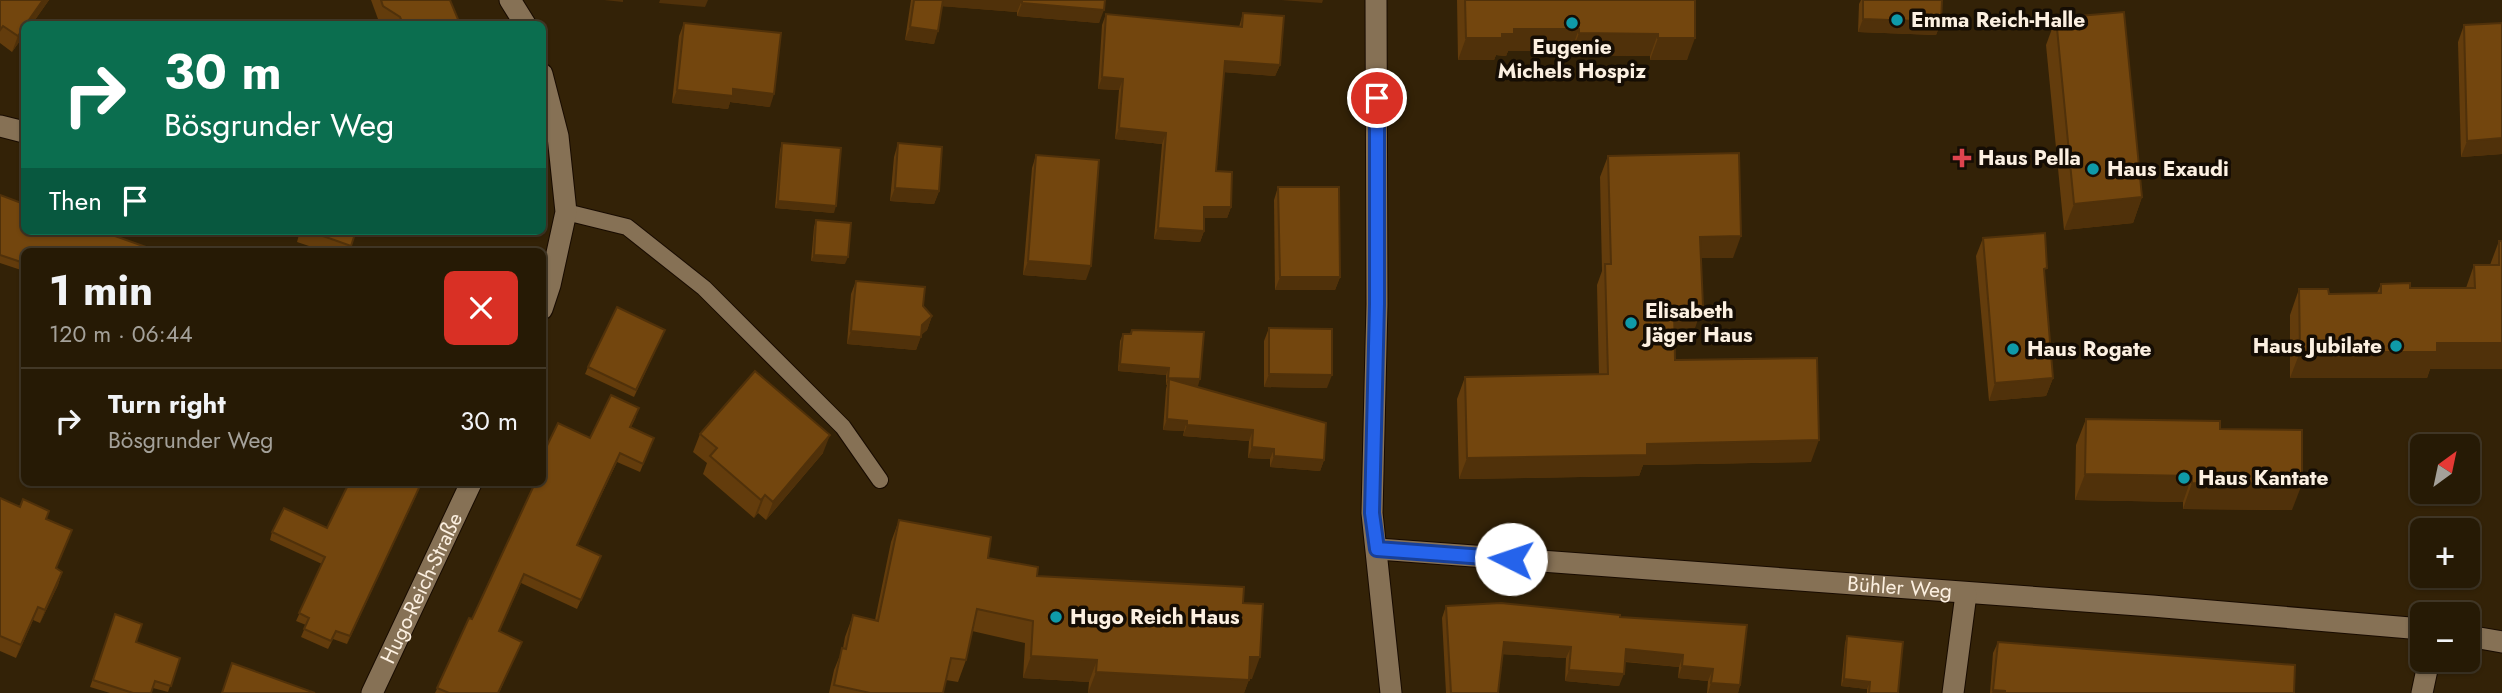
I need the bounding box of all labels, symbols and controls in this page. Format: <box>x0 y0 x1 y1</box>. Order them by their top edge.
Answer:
place label: Emma Reich-Halle <box>1911 5 2085 35</box>
marker: Emma Reich-Halle <box>1889 12 1905 28</box>
marker: Eugenie Michels Hospiz <box>1564 15 1580 31</box>
place label: Eugenie Michels Hospiz <box>1498 32 1646 86</box>
text: 30 m <box>164 37 282 107</box>
icon: right <box>49 49 140 140</box>
pin <box>1347 68 1407 128</box>
icon: arrive <box>1358 79 1396 117</box>
text: Bösgrunder Weg <box>164 102 394 148</box>
place label: Haus Pella <box>1978 143 2081 173</box>
marker: Haus Pella <box>1952 148 1972 168</box>
place label: Haus Exaudi <box>2107 154 2229 184</box>
marker: Haus Exaudi <box>2085 161 2101 177</box>
text: Then <box>49 182 102 220</box>
icon: arrive <box>116 182 154 220</box>
text: 1 min <box>49 260 153 321</box>
button: close <box>444 271 518 345</box>
place label: Elisabeth Jäger Haus <box>1641 296 1753 350</box>
marker: Elisabeth Jäger Haus <box>1623 315 1639 331</box>
text: 120 m · 06:44 <box>49 317 193 351</box>
place label: Haus Jubilate <box>2253 331 2382 361</box>
place label: Haus Rogate <box>2027 334 2152 364</box>
marker: Haus Jubilate <box>2388 338 2404 354</box>
marker: Haus Rogate <box>2005 341 2021 357</box>
text: Turn right <box>108 385 226 423</box>
icon: right <box>49 402 87 440</box>
text: 30 m <box>460 402 518 440</box>
text: Bösgrunder Weg <box>108 423 273 457</box>
north arrow <box>2410 434 2480 504</box>
map controls <box>2410 434 2480 672</box>
place label: Haus Kantate <box>2198 463 2329 493</box>
marker: Haus Kantate <box>2176 470 2192 486</box>
street label: Hugo-Reich-Straße <box>373 507 470 669</box>
button: + <box>2410 518 2480 588</box>
position arrow <box>1474 522 1548 596</box>
street label: Bühler Weg <box>1846 569 1953 606</box>
place label: Hugo Reich Haus <box>1070 602 1240 632</box>
button: − <box>2410 602 2480 672</box>
marker: Hugo Reich Haus <box>1048 609 1064 625</box>

